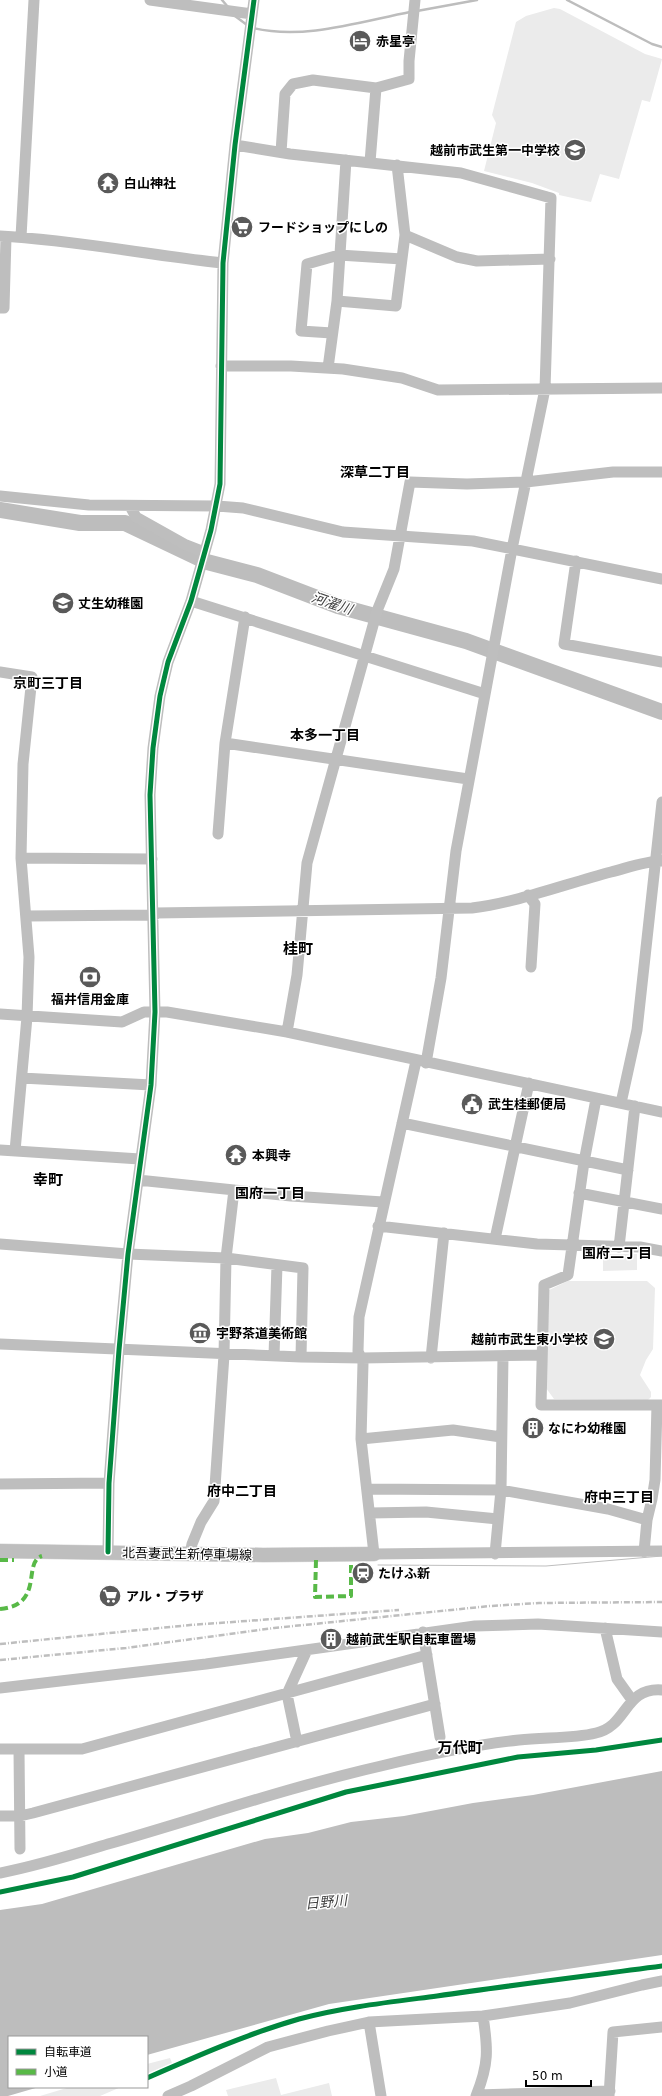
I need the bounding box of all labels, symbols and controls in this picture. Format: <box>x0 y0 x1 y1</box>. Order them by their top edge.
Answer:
hotel icon: 赤星亭 <box>347 28 373 54</box>
place label: 赤星亭 <box>376 34 415 49</box>
school or university icon: 越前市武生第一中学校 <box>562 137 588 163</box>
place label: 越前市武生第一中学校 <box>430 143 560 158</box>
temple icon: 白山神社 <box>95 170 121 196</box>
place label: 白山神社 <box>124 176 176 191</box>
supermarket icon: フードショップにしの <box>229 214 255 240</box>
place label: フードショップにしの <box>258 220 388 235</box>
district label: 深草二丁目 <box>340 464 410 480</box>
water label: 河濯川 <box>310 589 356 618</box>
school or university icon: 丈生幼稚園 <box>50 590 76 616</box>
place label: 丈生幼稚園 <box>78 596 143 611</box>
district label: 京町三丁目 <box>13 675 83 691</box>
district label: 本多一丁目 <box>290 727 360 743</box>
district label: 桂町 <box>283 940 313 958</box>
bank icon: 福井信用金庫 <box>77 964 103 990</box>
place label: 福井信用金庫 <box>51 992 129 1007</box>
public building icon: 武生桂郵便局 <box>459 1091 485 1117</box>
place label: 武生桂郵便局 <box>488 1097 566 1112</box>
temple icon: 本興寺 <box>223 1142 249 1168</box>
place label: 本興寺 <box>252 1148 291 1163</box>
district label: 幸町 <box>33 1171 63 1189</box>
district label: 国府一丁目 <box>235 1185 305 1201</box>
district label: 国府二丁目 <box>582 1245 652 1261</box>
museum icon: 宇野茶道美術館 <box>187 1320 213 1346</box>
place label: 宇野茶道美術館 <box>216 1326 307 1341</box>
school or university icon: 越前市武生東小学校 <box>591 1326 617 1352</box>
place label: 越前市武生東小学校 <box>471 1332 588 1347</box>
building icon: なにわ幼稚園 <box>520 1415 546 1441</box>
place label: なにわ幼稚園 <box>548 1421 626 1436</box>
district label: 府中二丁目 <box>207 1483 277 1499</box>
district label: 府中三丁目 <box>584 1489 654 1505</box>
street label: 北吾妻武生新停車場線 <box>122 1545 252 1563</box>
station icon: たけふ新 <box>350 1560 376 1586</box>
place label: たけふ新 <box>378 1566 430 1581</box>
supermarket icon: アル・プラザ <box>97 1583 123 1609</box>
place label: アル・プラザ <box>126 1589 204 1604</box>
building icon: 越前武生駅自転車置場 <box>318 1626 344 1652</box>
place label: 越前武生駅自転車置場 <box>346 1632 476 1647</box>
district label: 万代町 <box>437 1739 483 1757</box>
water label: 日野川 <box>304 1892 350 1912</box>
legend <box>8 2036 148 2088</box>
text: 自転車道 <box>44 2045 92 2059</box>
scale bar <box>526 2062 591 2088</box>
text: 小道 <box>44 2065 68 2079</box>
text: 50 m <box>532 2069 563 2083</box>

